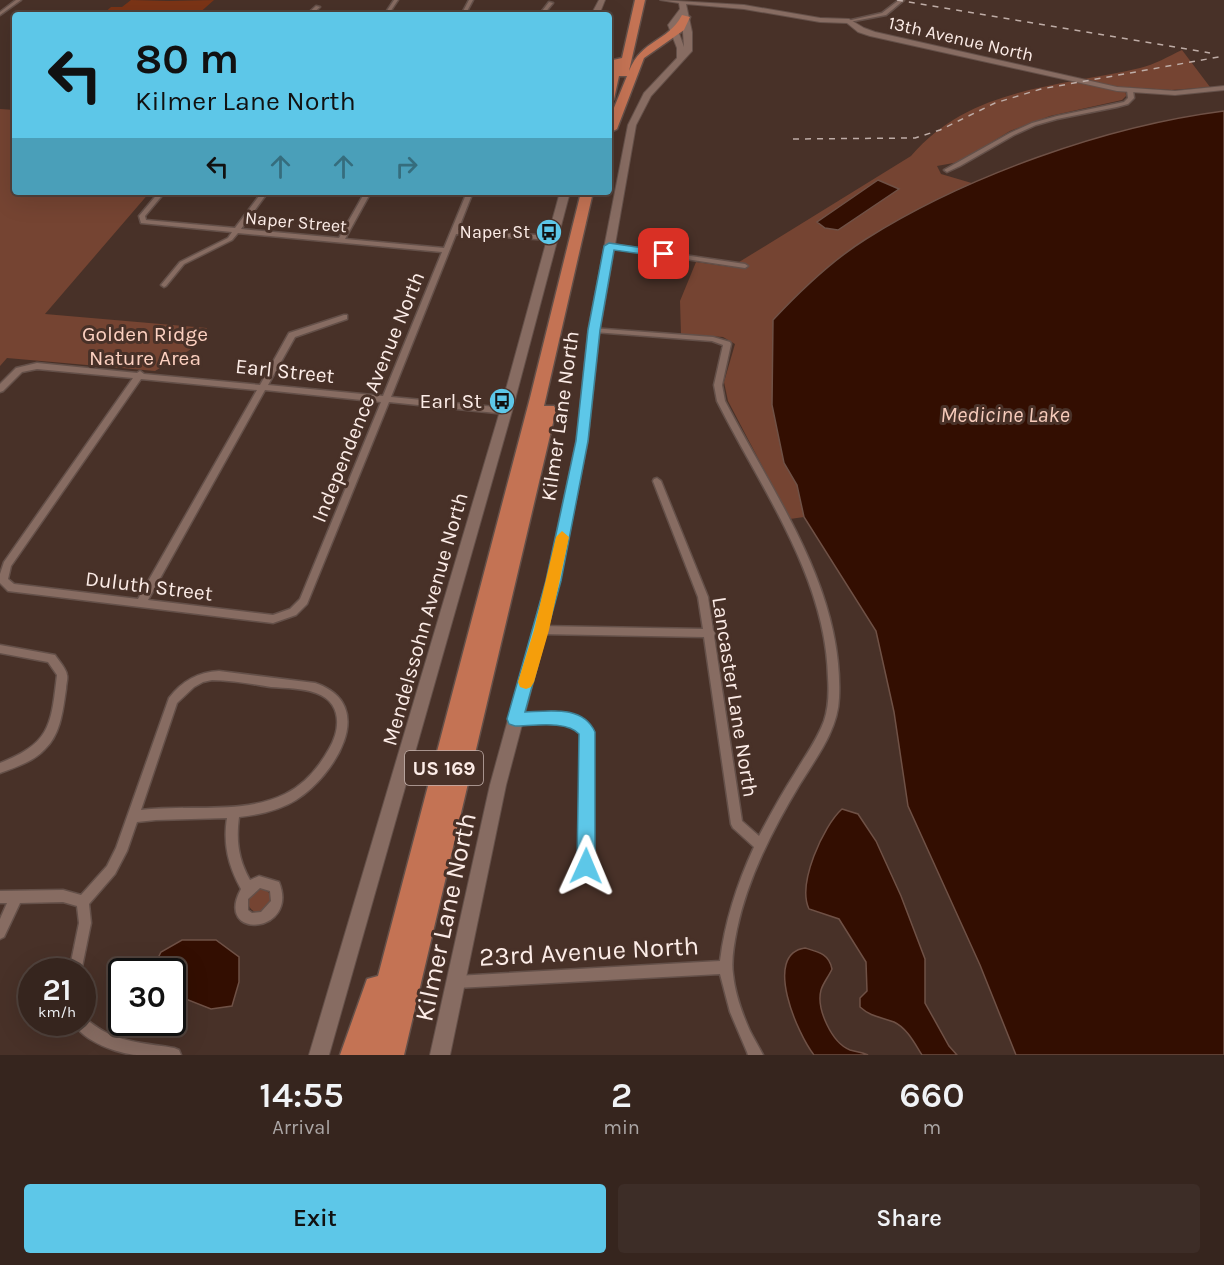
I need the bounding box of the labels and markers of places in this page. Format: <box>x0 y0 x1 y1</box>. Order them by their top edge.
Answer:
bus stop icon: Naper St <box>534 217 564 247</box>
place label: Naper St <box>460 221 530 243</box>
pin <box>638 228 689 279</box>
bus stop icon: Earl St <box>487 386 517 416</box>
place label: Earl St <box>420 389 482 413</box>

